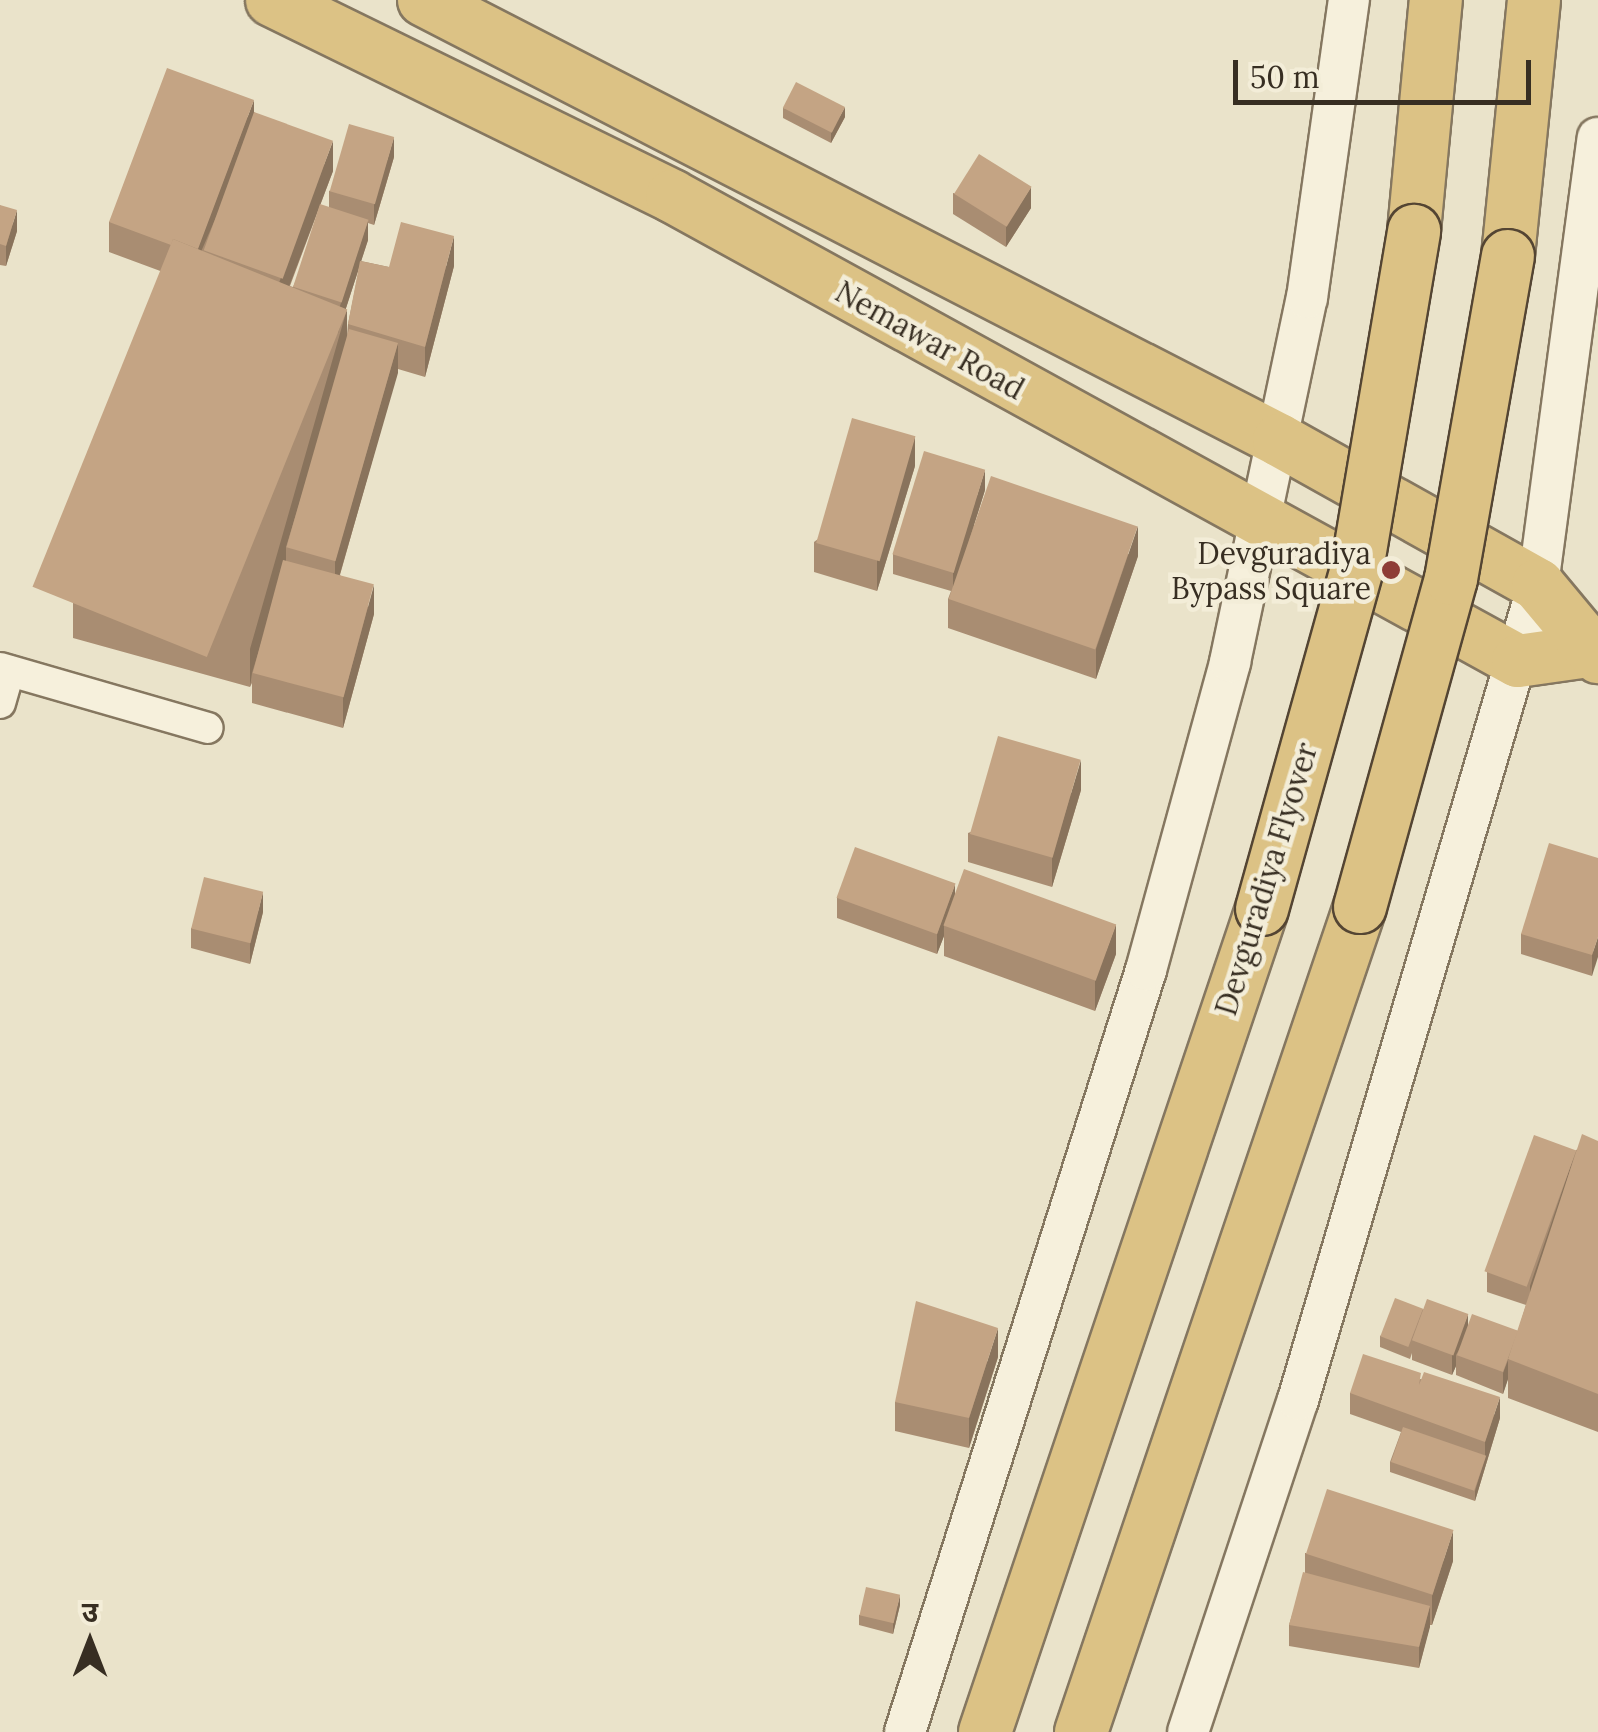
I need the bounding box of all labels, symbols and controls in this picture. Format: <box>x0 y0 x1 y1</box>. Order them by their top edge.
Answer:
scale bar <box>1238 40 1536 102</box>
text: 50 m <box>1250 58 1320 96</box>
street label: Nemawar Road <box>829 273 1031 407</box>
place label: Devguradiya Bypass Square <box>1171 535 1371 606</box>
marker: Devguradiya Bypass Square <box>1380 559 1402 581</box>
street label: Devguradiya Flyover <box>1207 738 1325 1020</box>
north arrow <box>40 1592 140 1692</box>
text: उ <box>82 1594 98 1630</box>

